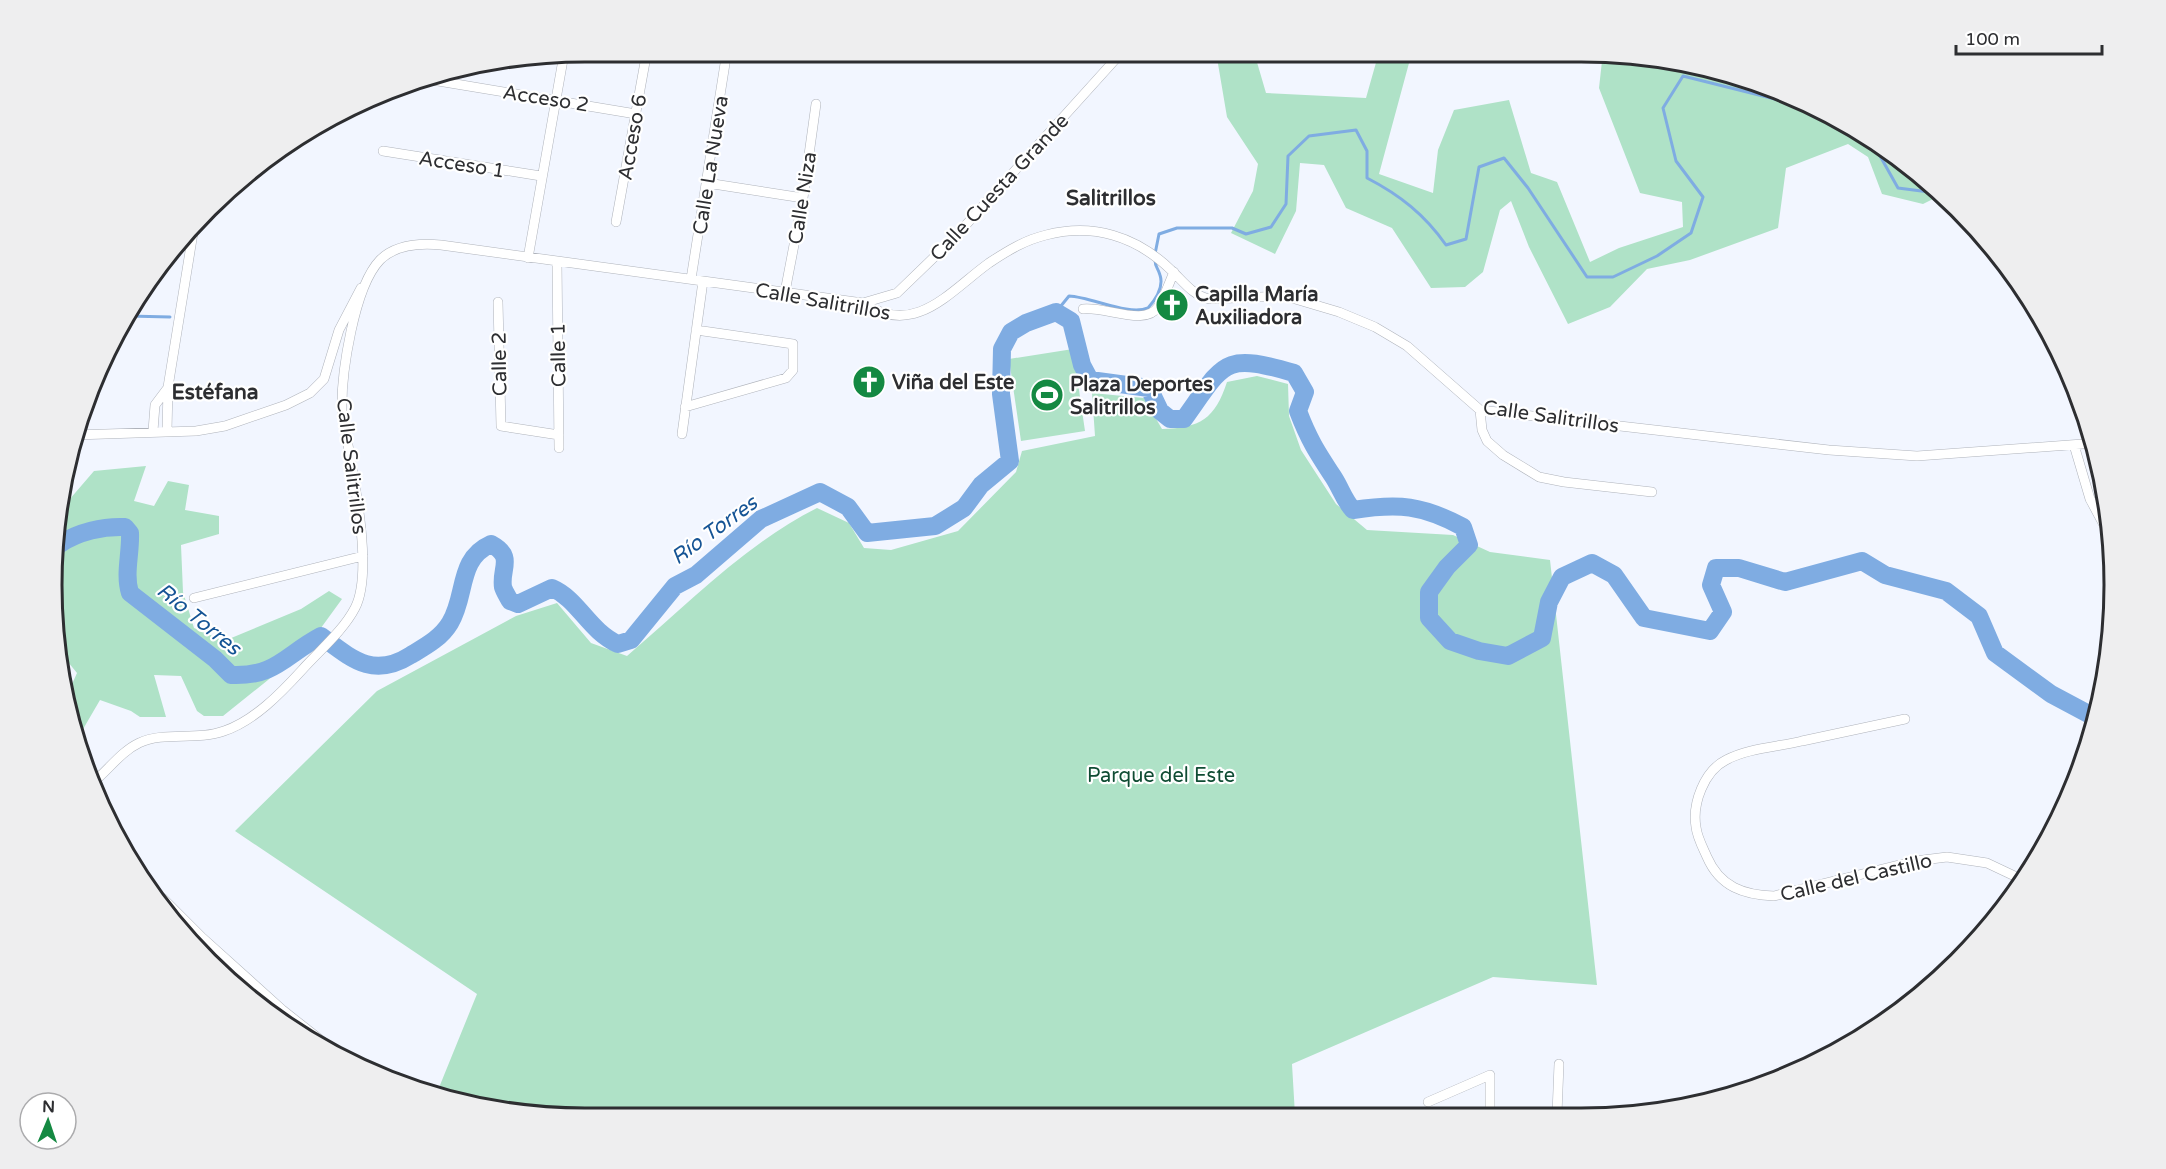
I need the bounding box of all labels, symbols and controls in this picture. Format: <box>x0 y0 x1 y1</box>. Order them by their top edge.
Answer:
scale bar <box>1956 18 2102 56</box>
text: 100 m <box>1965 28 2020 50</box>
street label: Acceso 2 <box>501 80 591 118</box>
street label: Acceso 6 <box>614 92 652 182</box>
street label: Calle La Nueva <box>688 94 734 236</box>
street label: Calle Cuesta Grande <box>925 109 1074 266</box>
street label: Acceso 1 <box>417 146 507 184</box>
street label: Calle Niza <box>784 150 822 246</box>
district label: Salitrillos <box>1066 186 1156 211</box>
street label: Calle Salitrillos <box>753 278 892 326</box>
place label: Capilla María Auxiliadora <box>1195 283 1319 330</box>
church icon: Capilla María Auxiliadora <box>1154 287 1190 323</box>
street label: Calle 1 <box>546 323 572 387</box>
street label: Calle 2 <box>487 332 513 396</box>
church icon: Viña del Este <box>851 364 887 400</box>
place label: Viña del Este <box>892 371 1014 395</box>
place label: Plaza Deportes Salitrillos <box>1070 373 1213 420</box>
sports icon: Plaza Deportes Salitrillos <box>1029 377 1065 413</box>
district label: Estéfana <box>171 380 259 405</box>
street label: Calle Salitrillos <box>1481 396 1620 438</box>
street label: Calle Salitrillos <box>331 397 371 536</box>
water label: Río Torres <box>666 490 764 570</box>
water label: Río Torres <box>152 578 247 662</box>
park label: Parque del Este <box>1087 764 1235 788</box>
street label: Calle del Castillo <box>1778 849 1935 907</box>
north arrow <box>18 1091 78 1151</box>
text: N <box>42 1097 55 1117</box>

